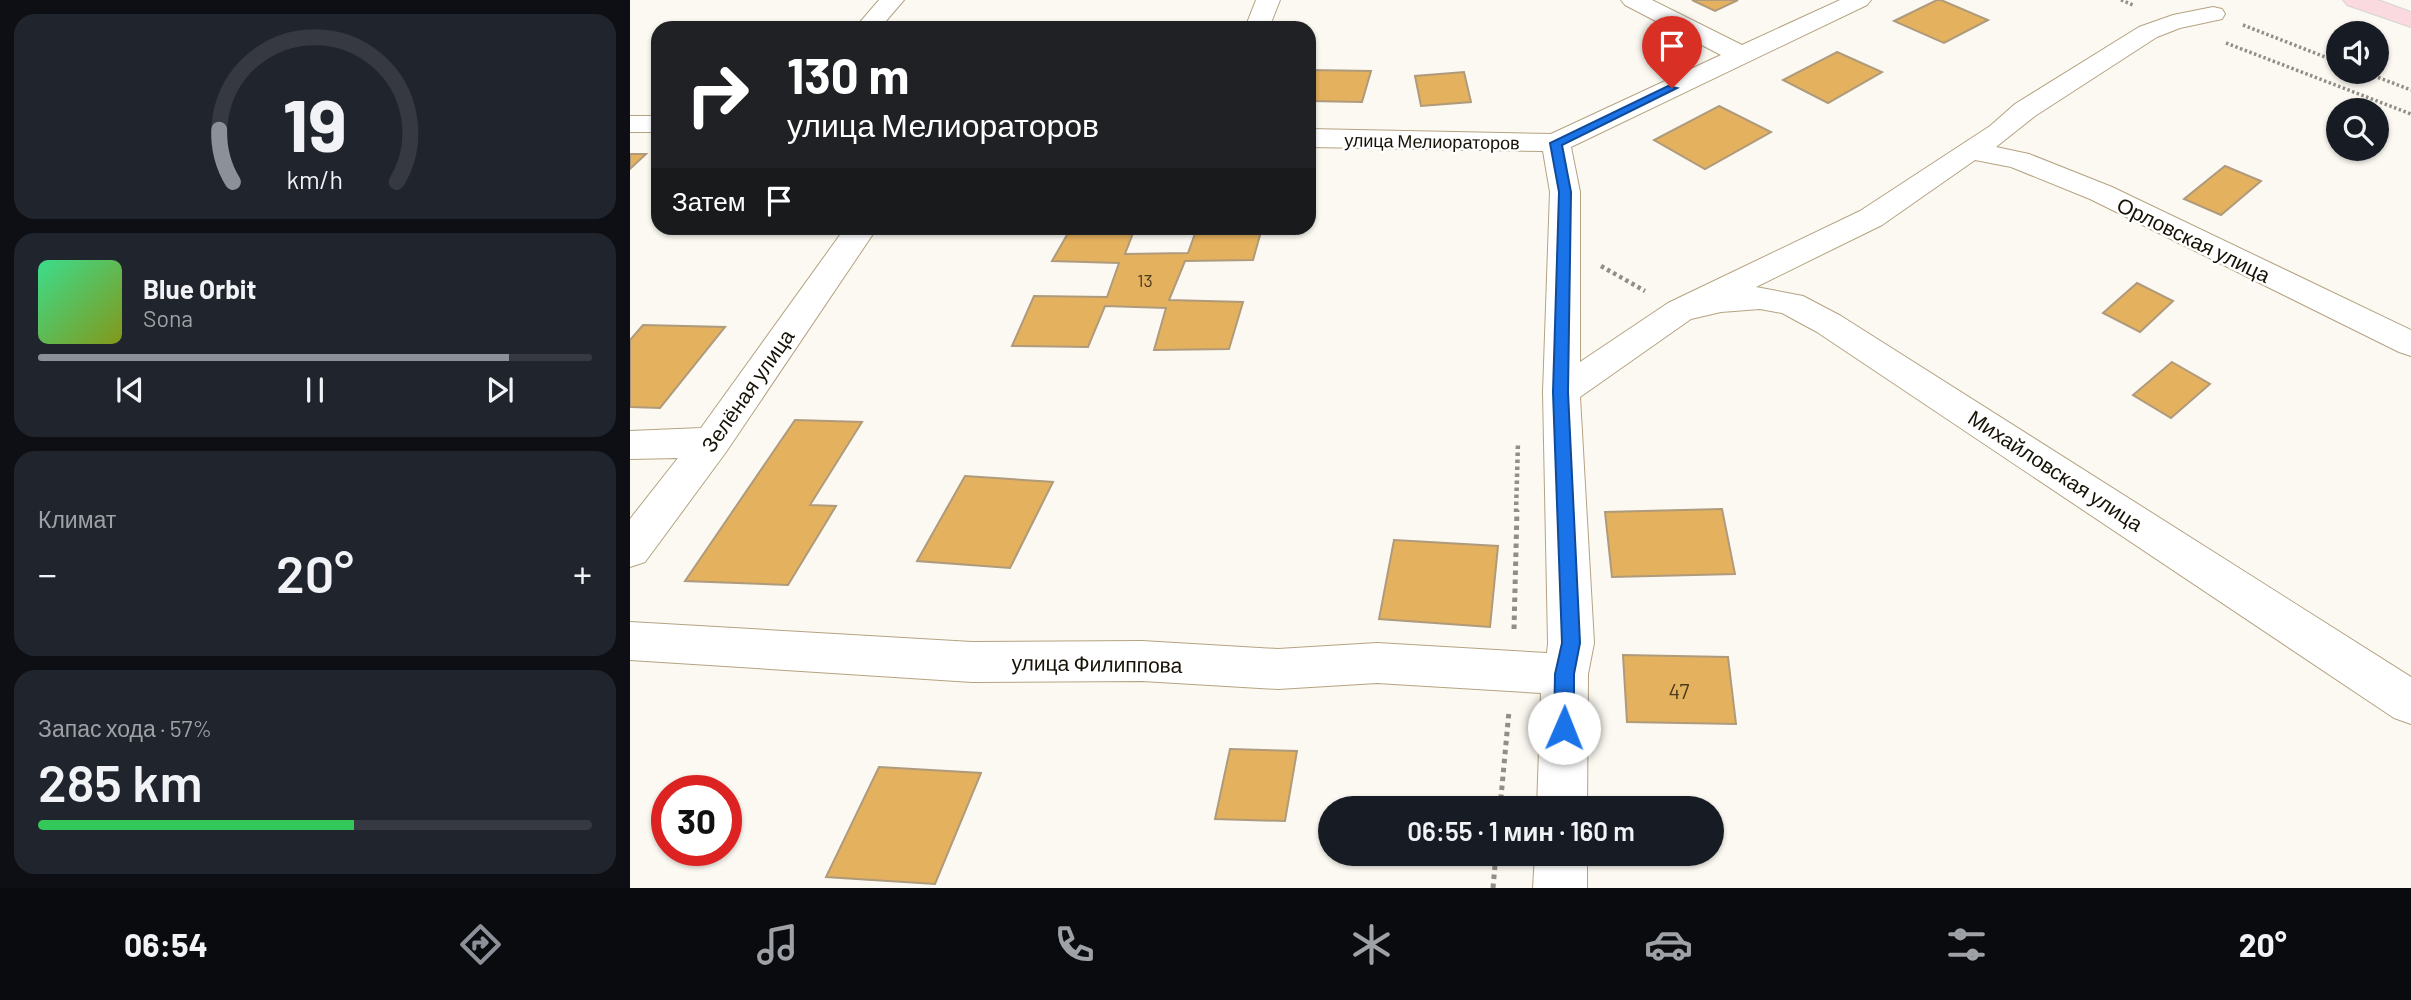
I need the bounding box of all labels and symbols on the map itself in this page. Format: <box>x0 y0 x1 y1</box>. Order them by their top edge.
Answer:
pin <box>1642 16 1702 88</box>
street label: улица Мелиораторов <box>1344 128 1520 154</box>
street label: Орловская улица <box>2113 191 2275 287</box>
house number: 13 <box>1137 269 1153 291</box>
street label: Зелёная улица <box>695 324 799 456</box>
street label: Михайловская улица <box>1964 404 2148 536</box>
street label: улица Филиппова <box>1011 649 1183 677</box>
house number: 47 <box>1669 678 1690 703</box>
position arrow <box>1527 691 1601 765</box>
speed limit sign: 30 <box>651 775 742 866</box>

